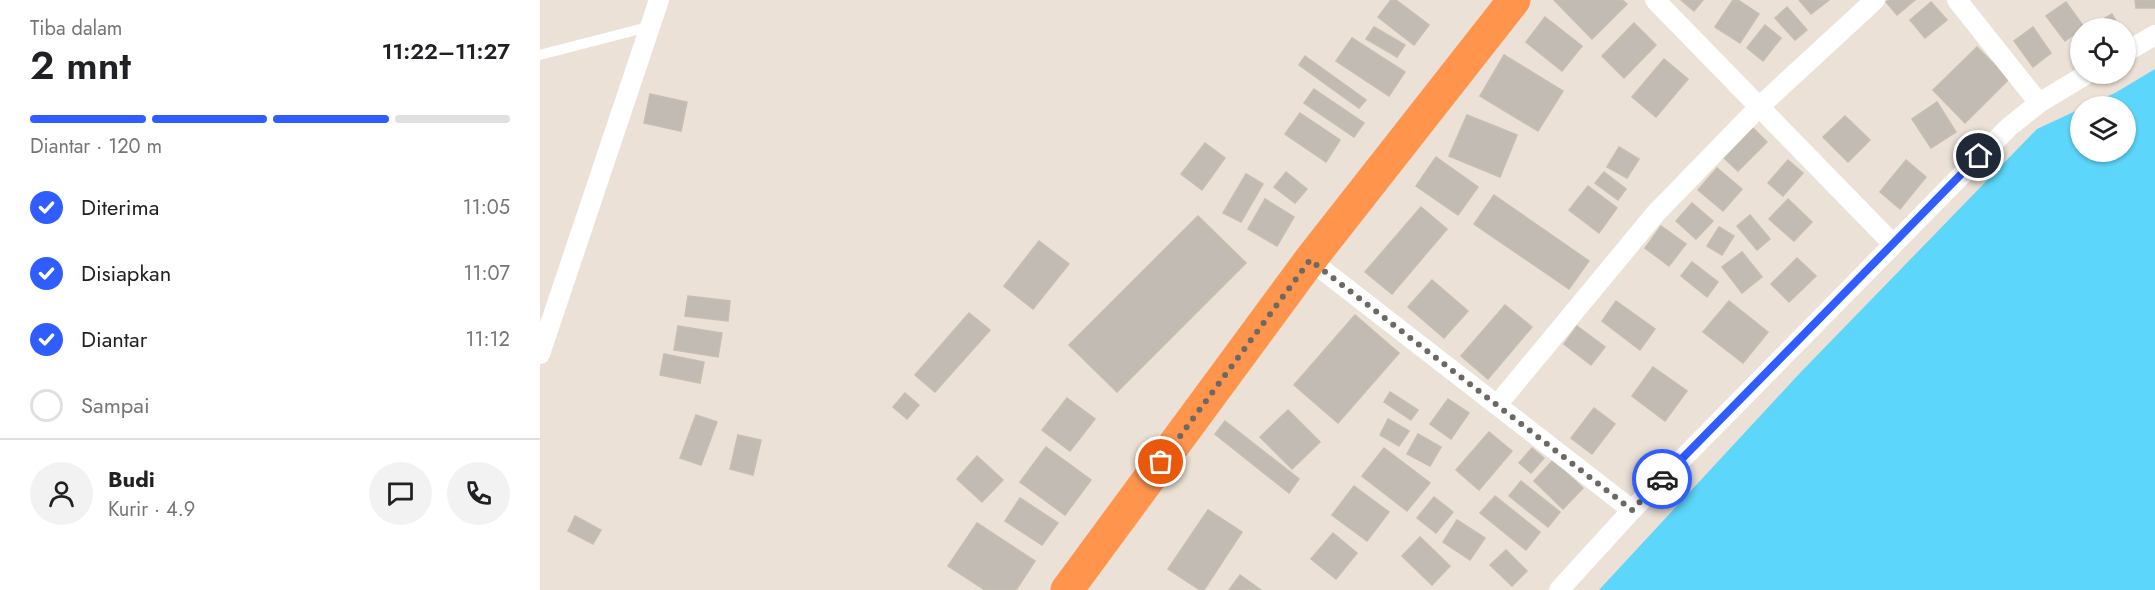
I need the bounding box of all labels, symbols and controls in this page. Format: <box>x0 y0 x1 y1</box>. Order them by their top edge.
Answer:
text: Tiba dalam <box>30 14 122 43</box>
map controls <box>2070 18 2136 162</box>
button: locate <box>2070 18 2136 84</box>
text: 11:22–11:27 <box>382 35 510 67</box>
text: 2 mnt <box>30 37 131 94</box>
button: layers <box>2070 96 2136 162</box>
pin <box>1953 130 2004 181</box>
text: Diantar · 120 m <box>30 132 162 161</box>
icon: home <box>1962 139 1995 172</box>
icon: check <box>30 191 63 224</box>
text: Diterima <box>81 191 159 223</box>
text: 11:05 <box>463 193 510 222</box>
icon: check <box>30 257 63 290</box>
text: Disiapkan <box>81 257 171 289</box>
text: 11:07 <box>464 259 510 288</box>
icon: check <box>30 323 63 356</box>
text: Diantar <box>81 323 147 355</box>
text: 11:12 <box>466 325 510 354</box>
text: Sampai <box>81 389 150 421</box>
pin <box>1135 436 1186 487</box>
icon: bag <box>1144 445 1177 478</box>
courier <box>1632 449 1692 509</box>
button: person <box>30 462 93 525</box>
button: chat <box>369 462 432 525</box>
button: phone <box>447 462 510 525</box>
text: Budi <box>108 463 155 495</box>
icon: car <box>1646 463 1679 496</box>
text: Kurir · 4.9 <box>108 495 195 524</box>

